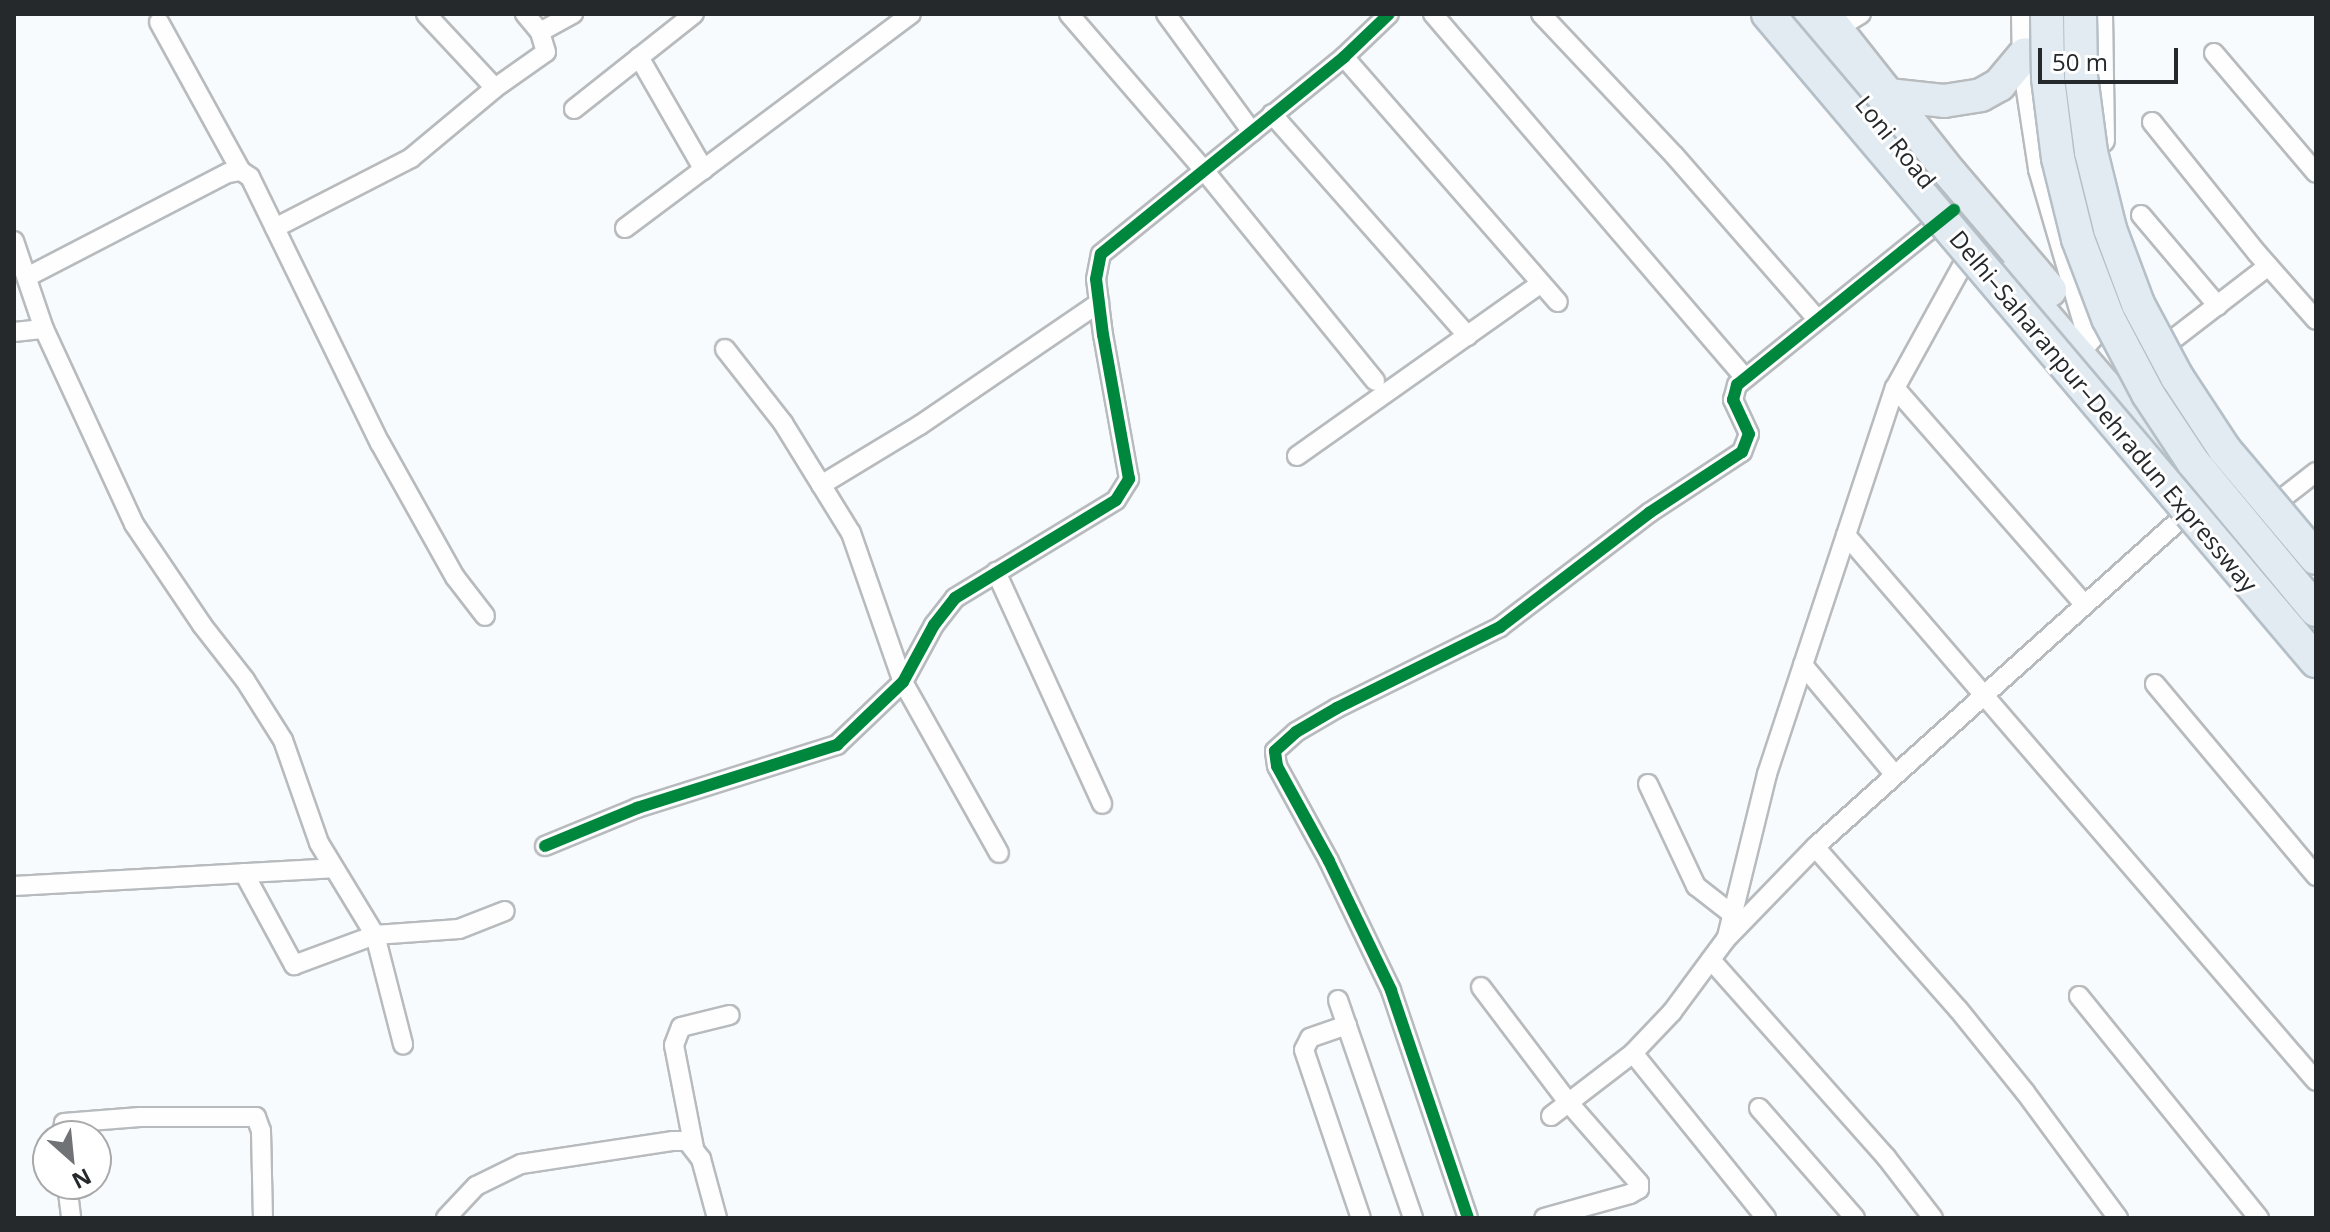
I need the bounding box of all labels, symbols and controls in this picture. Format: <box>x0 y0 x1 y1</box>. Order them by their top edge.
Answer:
scale bar <box>2042 32 2182 82</box>
text: 50 m <box>2052 45 2108 78</box>
street label: Loni Road <box>1850 90 1942 194</box>
street label: Delhi–Saharanpur–Dehradun Expressway <box>1944 224 2264 598</box>
north arrow <box>32 1120 112 1200</box>
text: N <box>67 1162 97 1197</box>

